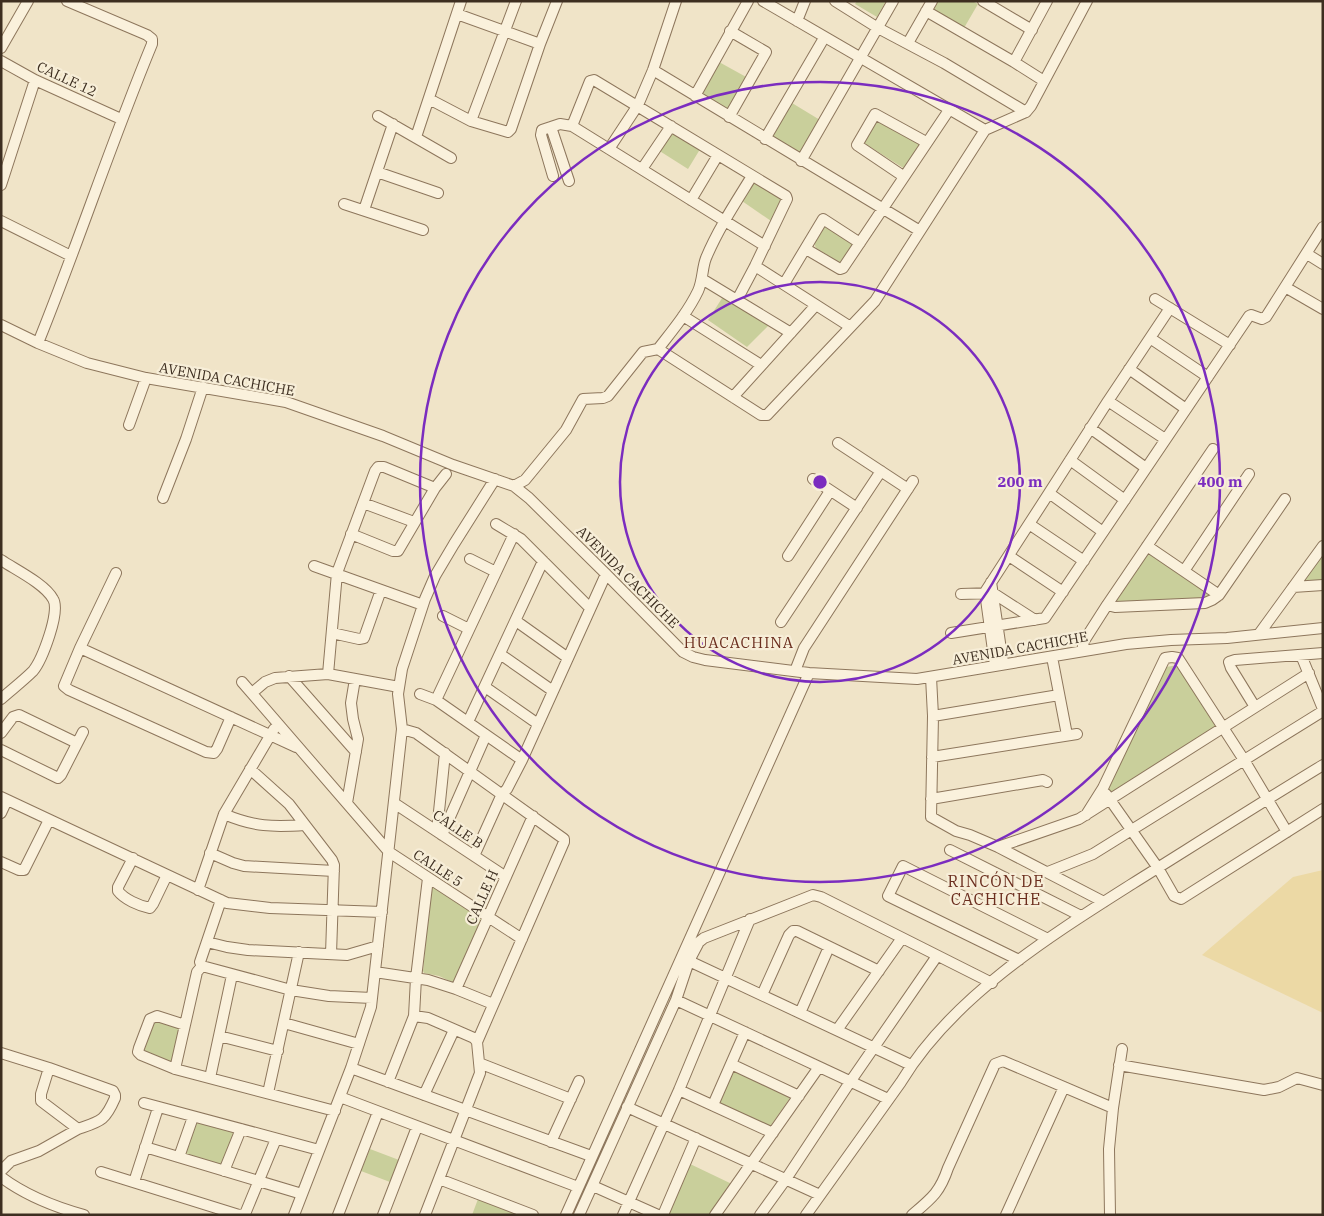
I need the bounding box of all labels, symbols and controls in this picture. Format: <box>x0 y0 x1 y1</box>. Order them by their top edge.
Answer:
street label: CALLE 12 <box>34 57 100 101</box>
street label: AVENIDA CACHICHE <box>158 358 296 400</box>
text: 200 m <box>997 472 1043 491</box>
text: 400 m <box>1197 472 1243 491</box>
centre of rings <box>811 473 829 491</box>
street label: AVENIDA CACHICHE <box>573 522 683 632</box>
street label: AVENIDA CACHICHE <box>951 627 1089 669</box>
district label: HUACACHINA <box>684 633 794 652</box>
street label: CALLE B <box>429 806 487 852</box>
street label: CALLE 5 <box>410 845 466 891</box>
street label: CALLE H <box>462 867 502 927</box>
district label: RINCÓN DE CACHICHE <box>947 870 1045 909</box>

